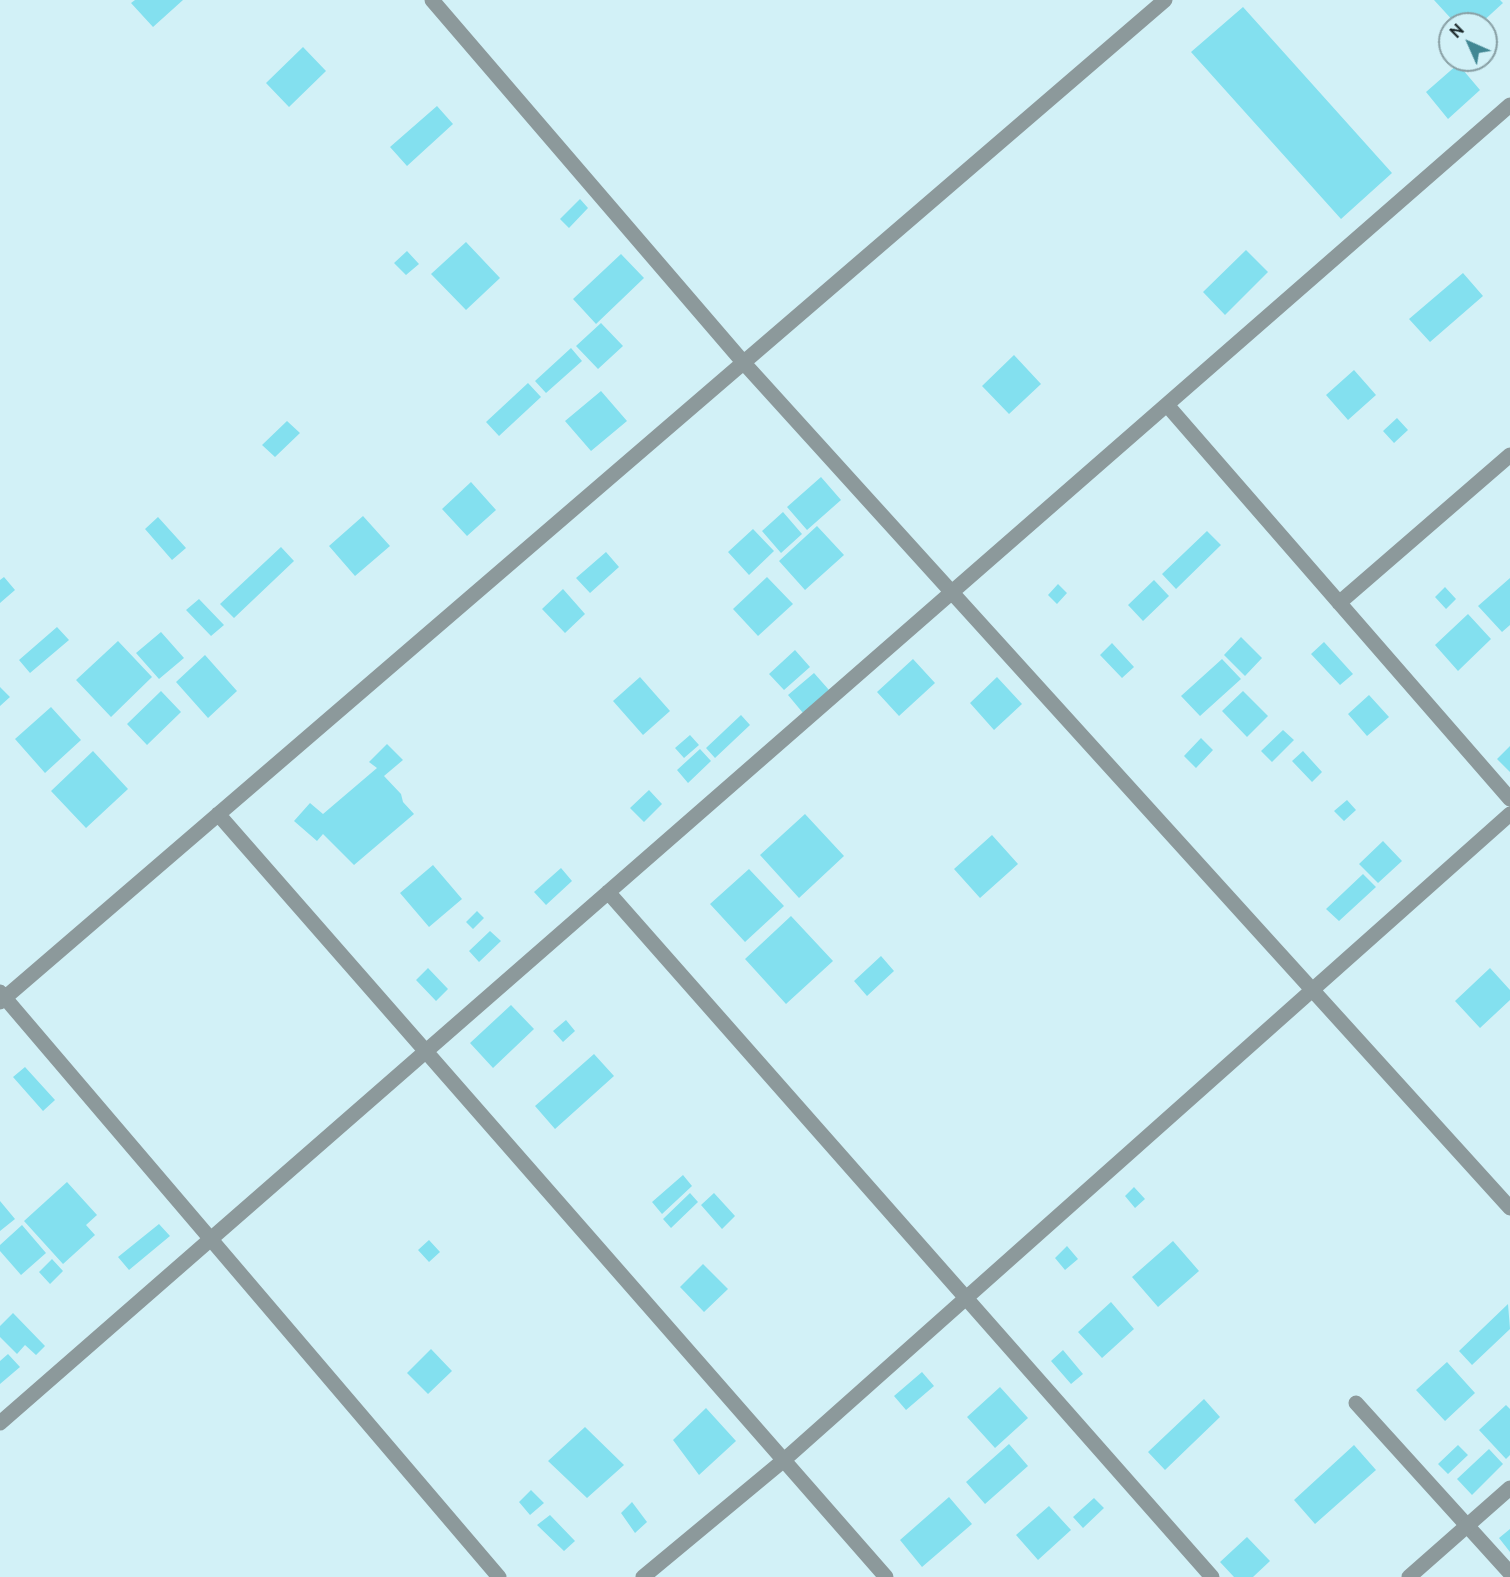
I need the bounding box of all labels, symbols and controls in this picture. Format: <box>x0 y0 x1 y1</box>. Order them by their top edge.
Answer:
north arrow <box>1438 12 1498 72</box>
text: N <box>1446 20 1467 41</box>

